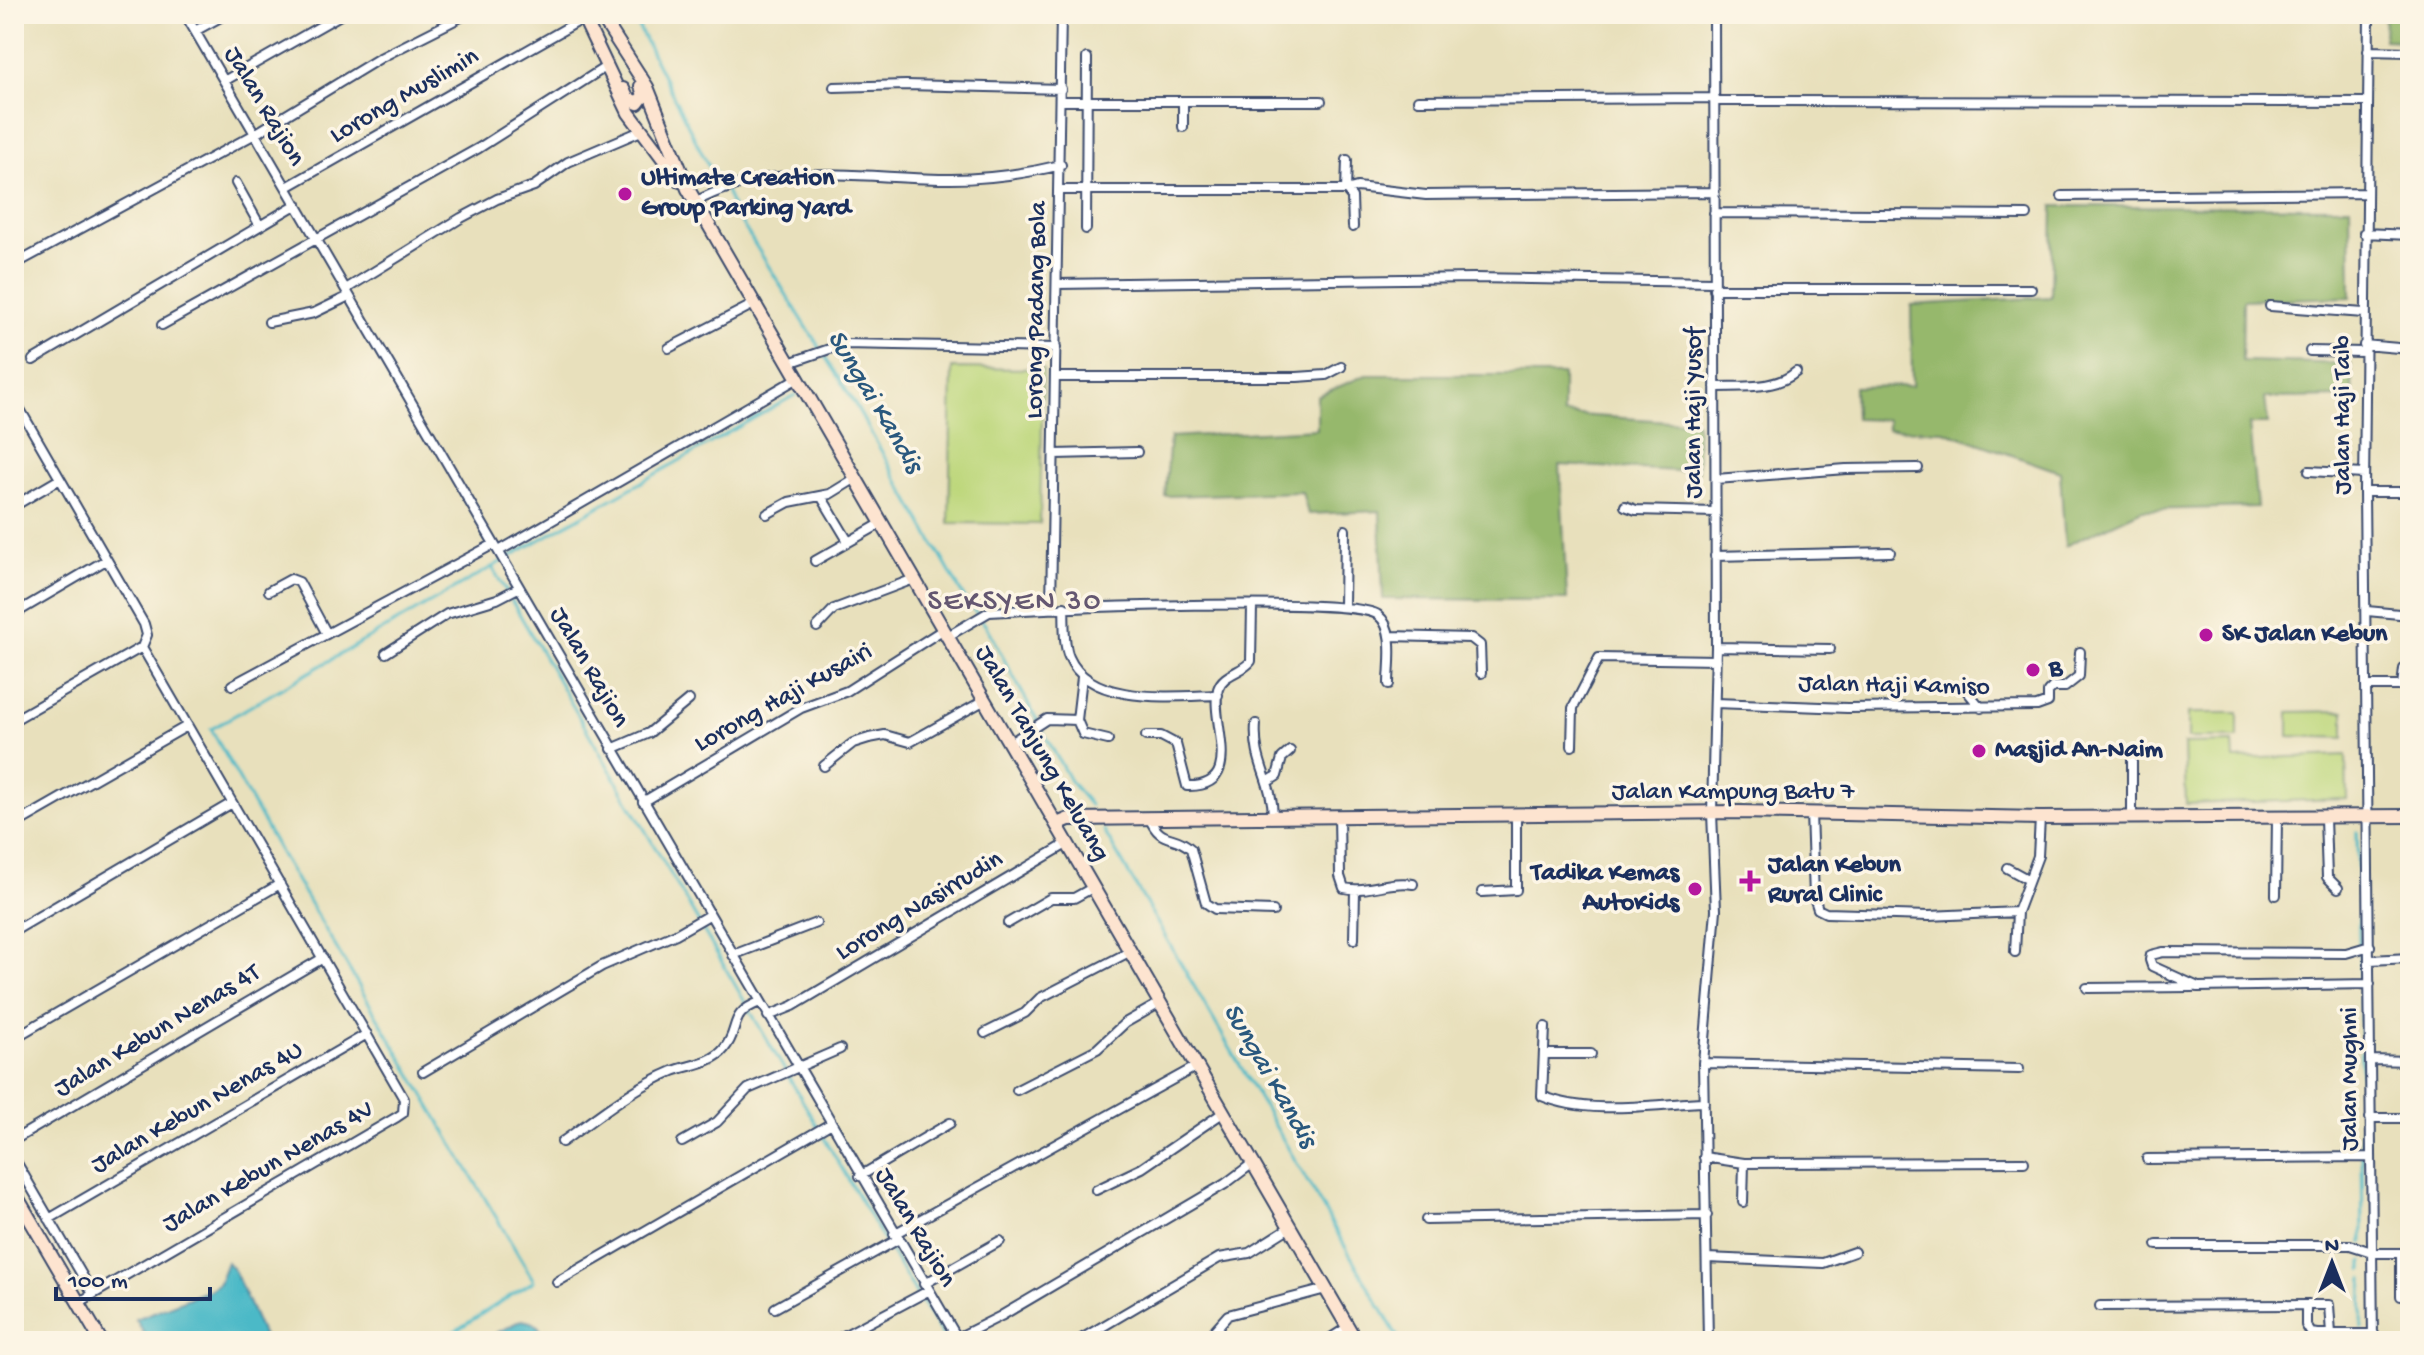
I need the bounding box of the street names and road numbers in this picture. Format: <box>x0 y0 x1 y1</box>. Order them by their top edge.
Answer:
street label: Jalan Rajion <box>215 42 311 173</box>
street label: Lorong Muslimin <box>325 42 485 152</box>
street label: Lorong Padang Bola <box>1021 199 1055 419</box>
street label: Jalan Haji Yusof <box>1680 326 1711 498</box>
street label: Jalan Haji Taib <box>2329 335 2360 495</box>
street label: Jalan Rajion <box>541 602 635 734</box>
street label: Lorong Haji Kusairi <box>690 637 878 761</box>
street label: Jalan Tanjung Keluang <box>967 641 1115 867</box>
street label: Jalan Haji Kamiso <box>1798 670 1990 704</box>
street label: Jalan Kampung Batu 7 <box>1612 778 1856 809</box>
street label: Lorong Nasirrudin <box>831 845 1010 969</box>
street label: Jalan Kebun Nenas 4T <box>50 958 267 1106</box>
street label: Jalan Mughni <box>2336 1007 2367 1151</box>
street label: Jalan Kebun Nenas 4U <box>87 1036 309 1182</box>
street label: Jalan Kebun Nenas 4V <box>158 1095 380 1241</box>
street label: Jalan Rajion <box>866 1163 962 1294</box>

